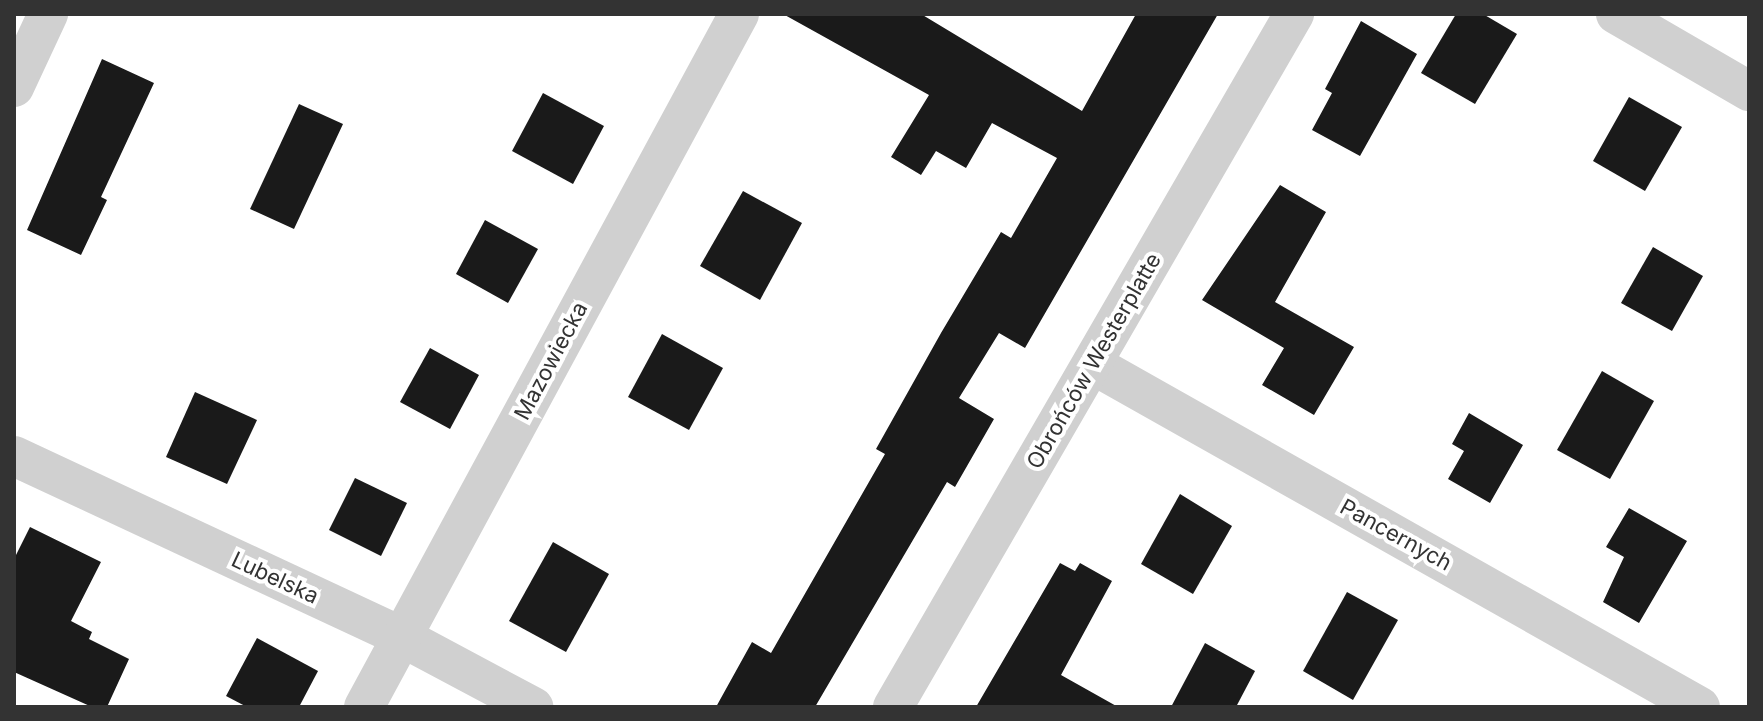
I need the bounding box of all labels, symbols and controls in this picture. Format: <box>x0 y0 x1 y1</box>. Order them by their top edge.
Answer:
street label: Obrońców Westerplatte <box>1021 248 1167 474</box>
street label: Mazowiecka <box>509 297 593 425</box>
street label: Pancernych <box>1336 493 1456 577</box>
street label: Lubelska <box>227 546 323 610</box>

